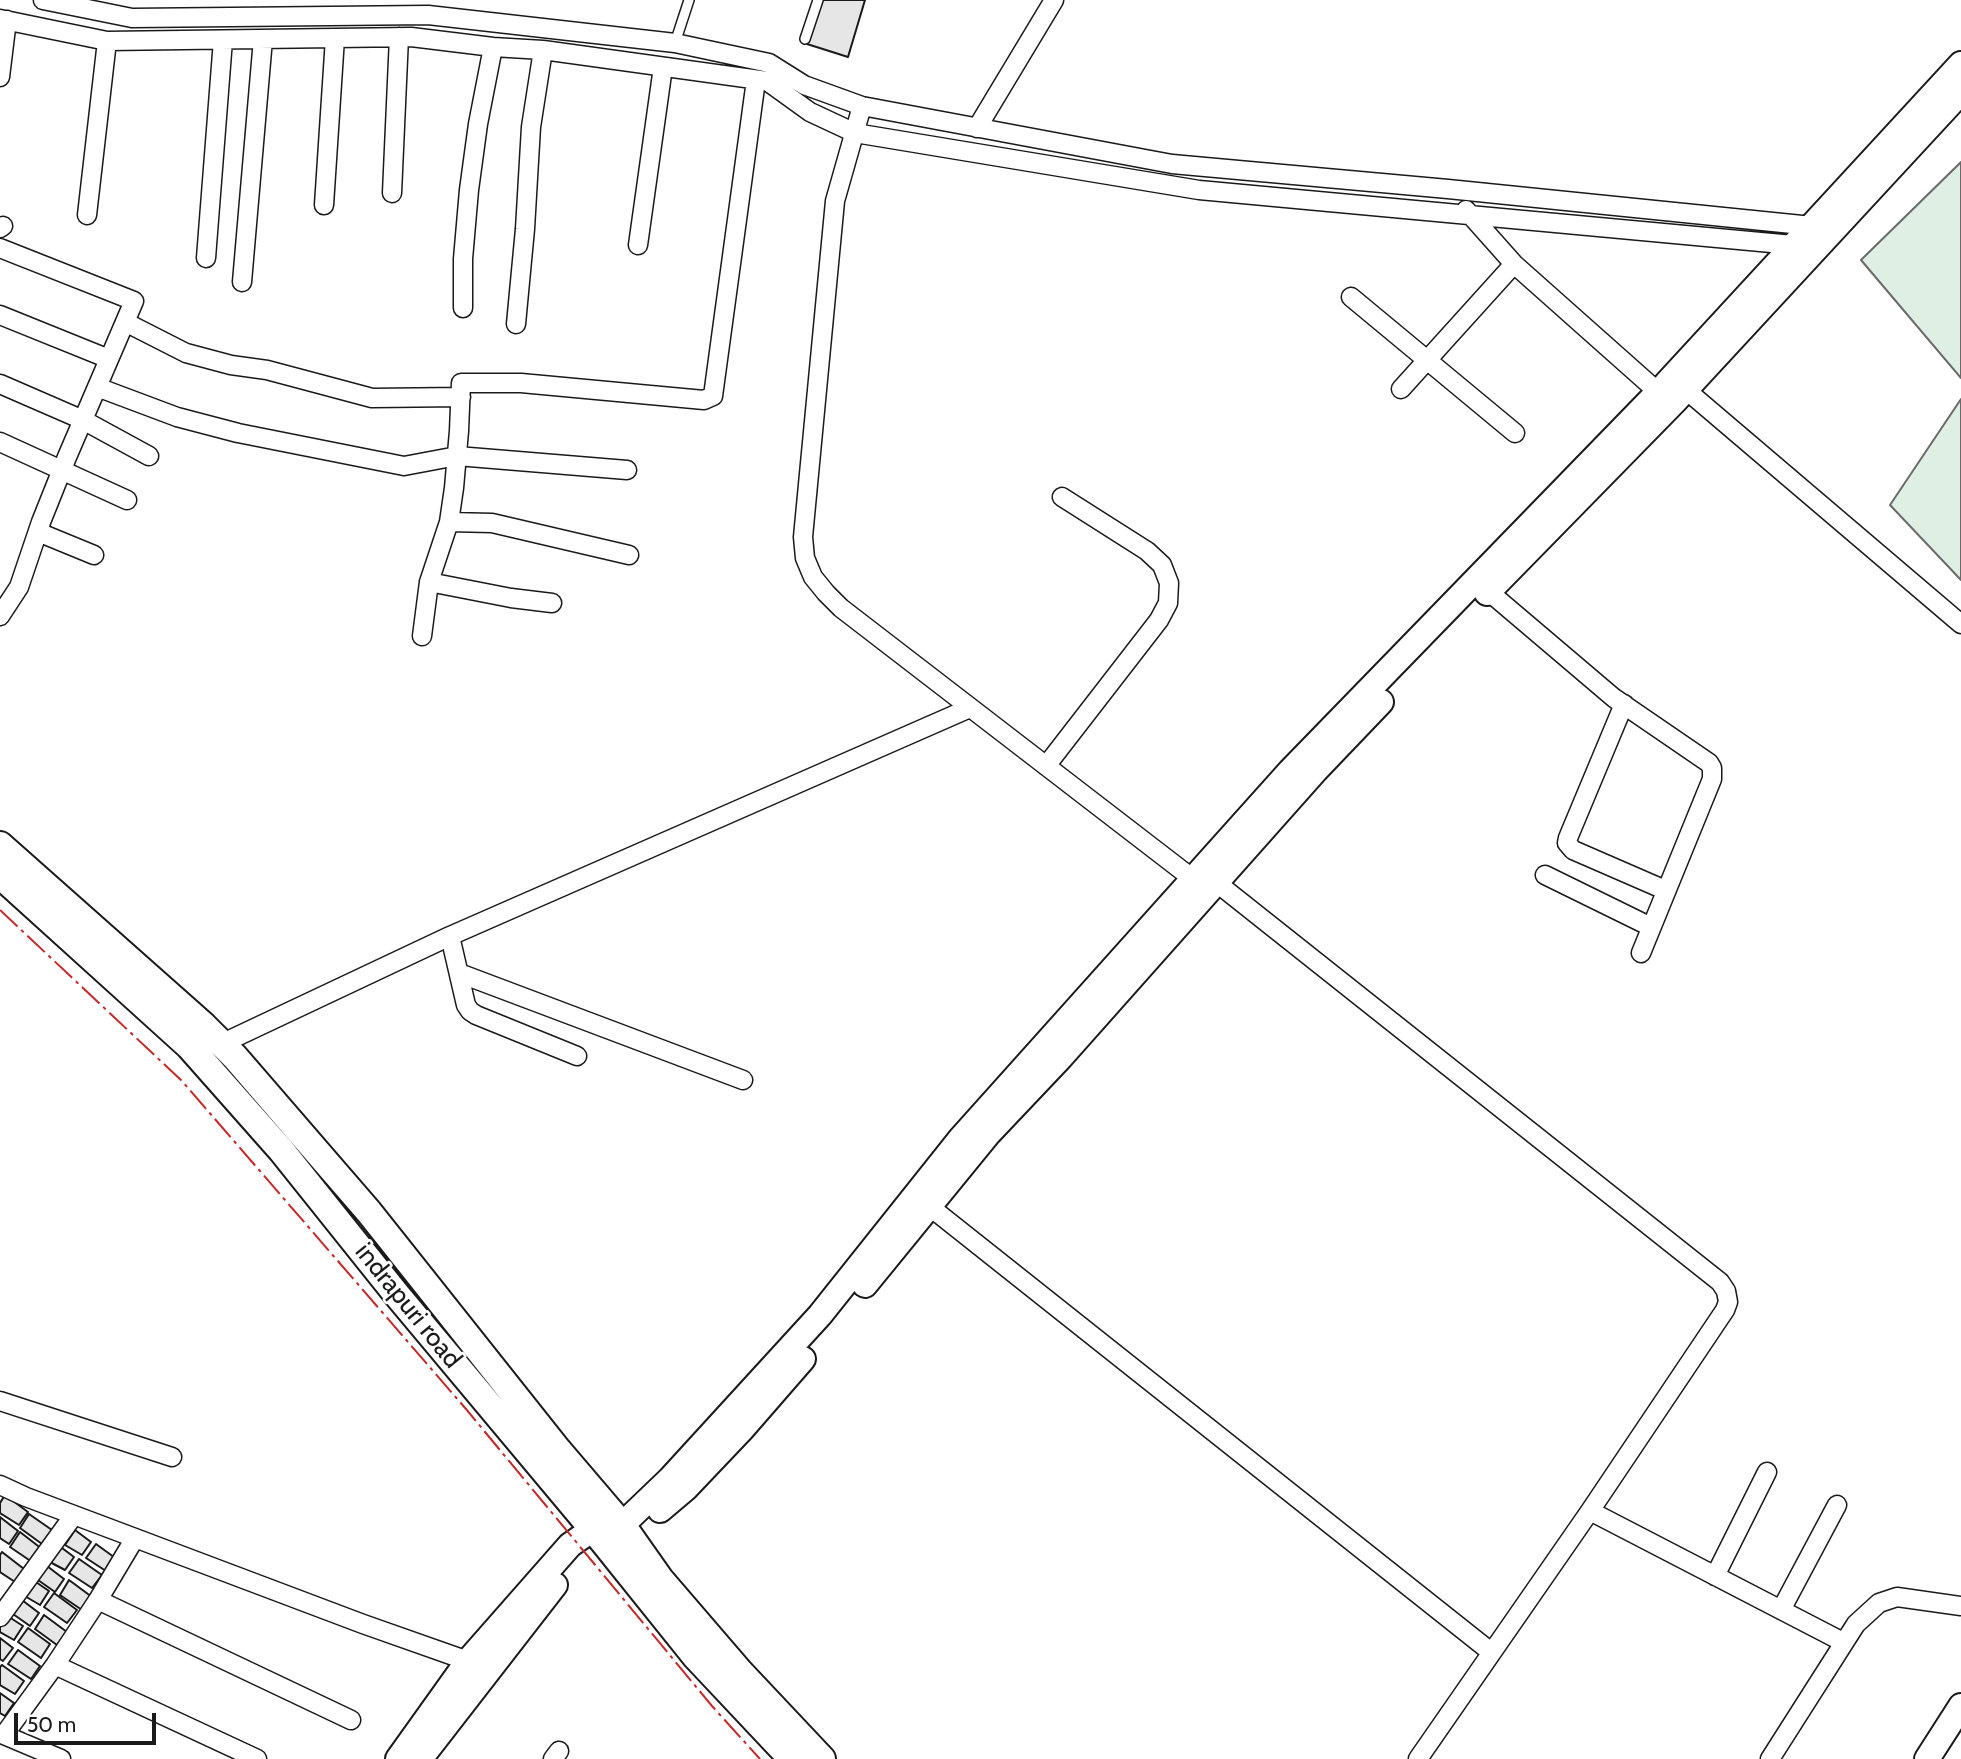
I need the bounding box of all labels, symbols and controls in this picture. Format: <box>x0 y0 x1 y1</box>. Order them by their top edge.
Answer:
street label: indrapuri road <box>348 1237 468 1375</box>
scale bar <box>18 1700 159 1744</box>
text: 50 m <box>27 1712 76 1737</box>

